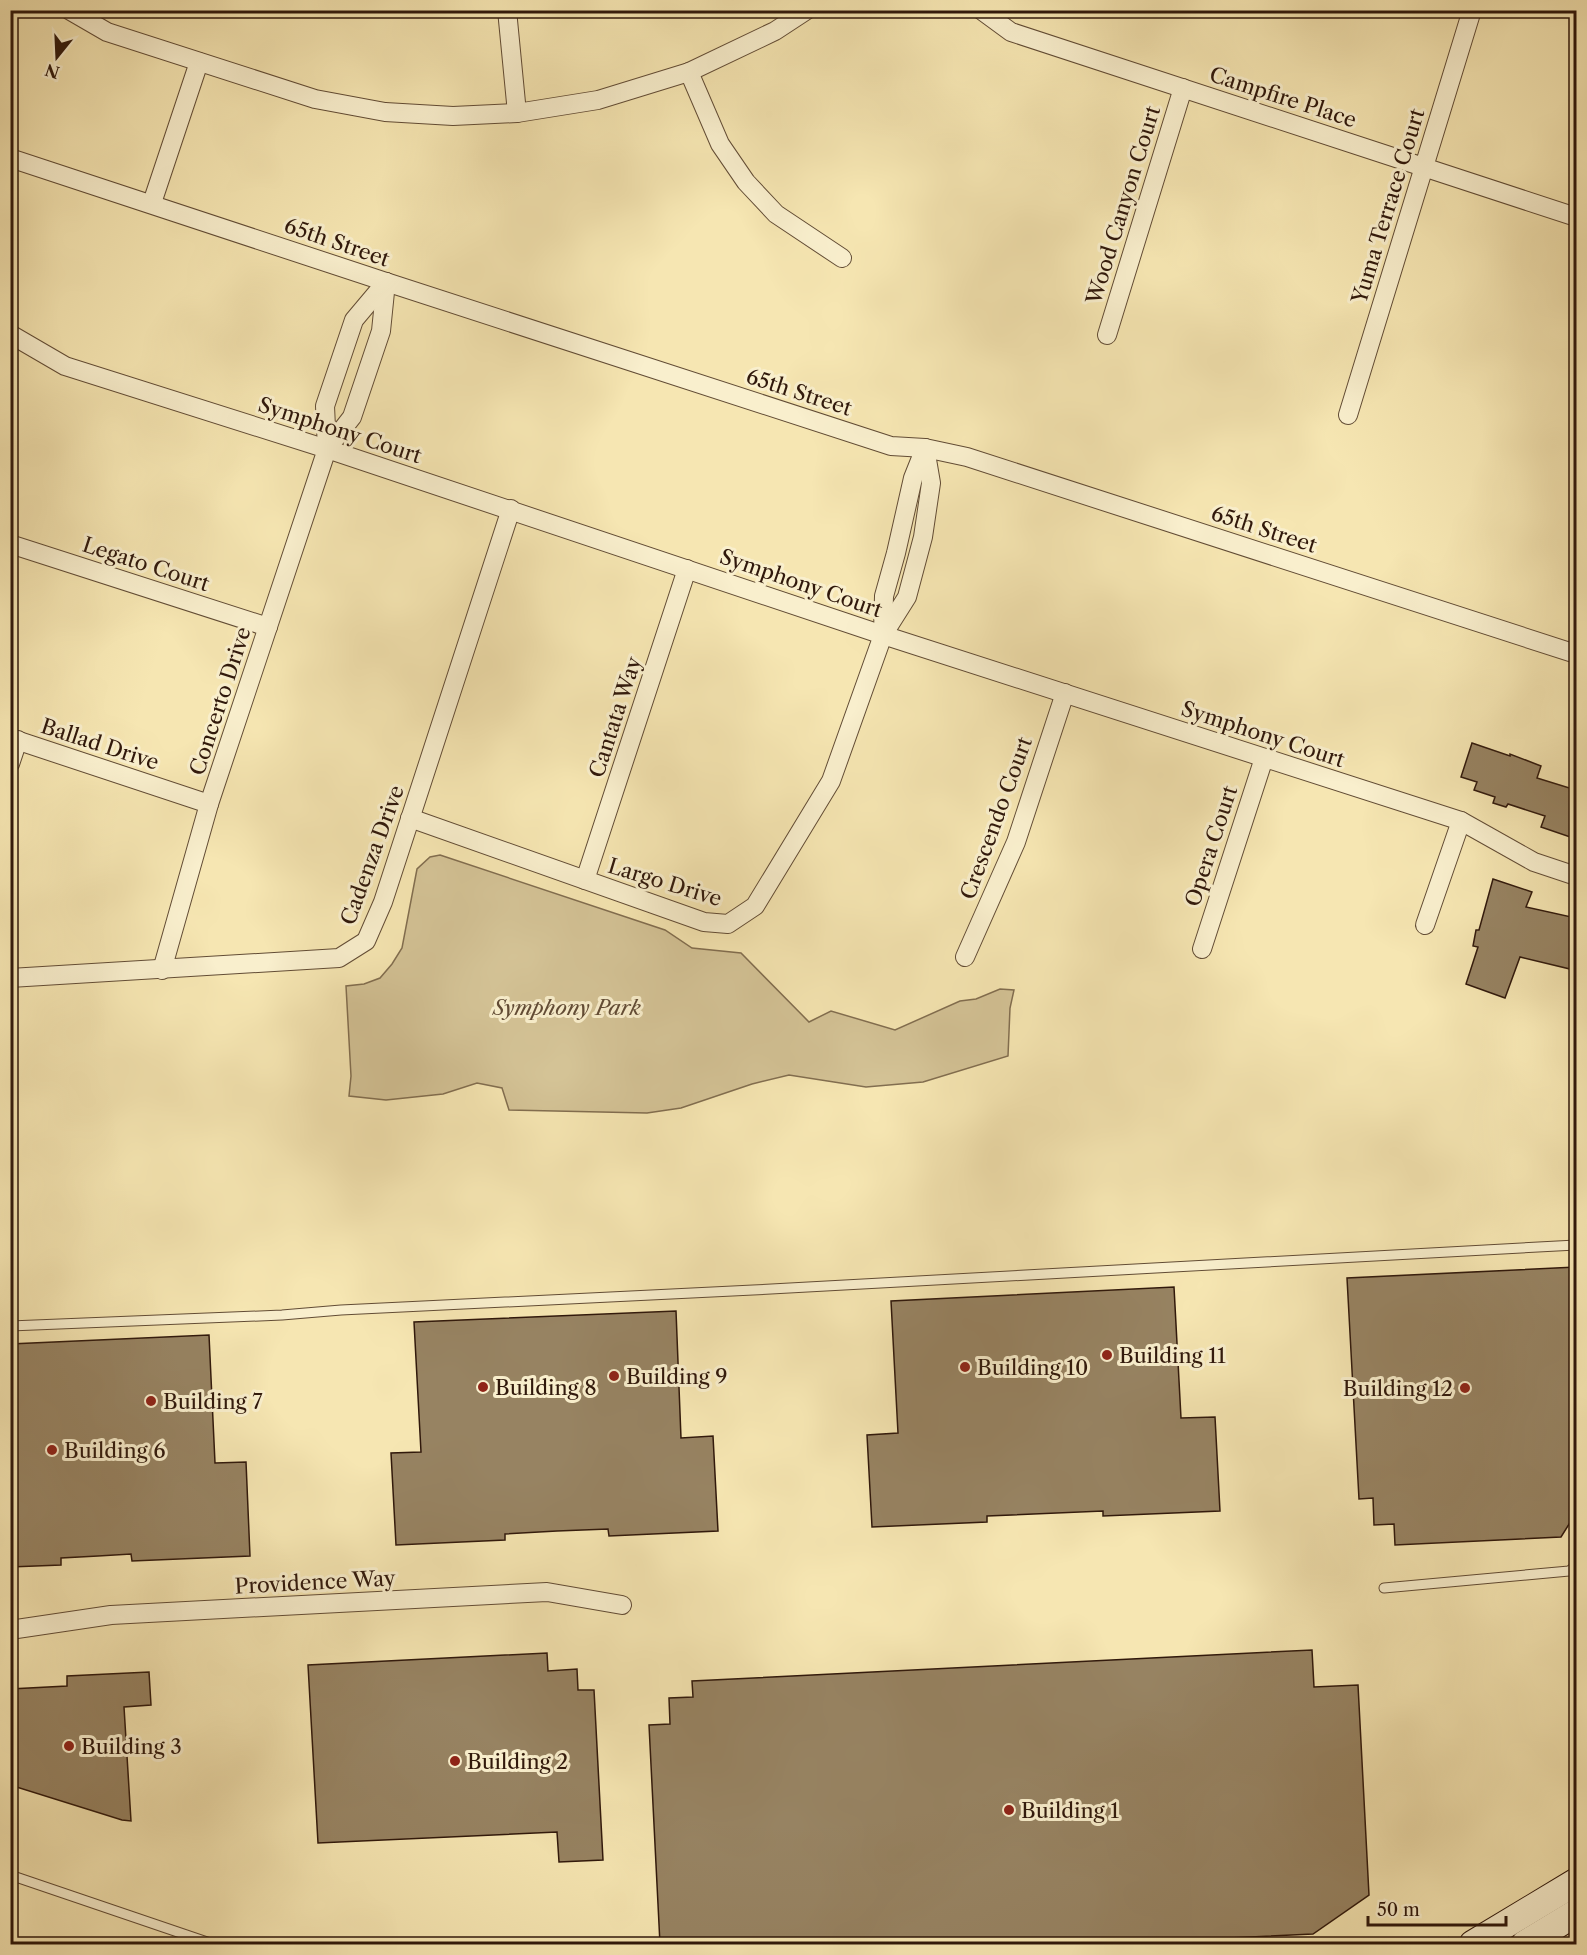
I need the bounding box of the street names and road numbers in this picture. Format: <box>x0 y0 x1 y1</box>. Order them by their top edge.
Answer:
street label: Campfire Place <box>1206 61 1360 133</box>
street label: Wood Canyon Court <box>1081 102 1165 308</box>
street label: Yuma Terrace Court <box>1346 105 1430 307</box>
street label: 65th Street <box>281 212 393 272</box>
street label: 65th Street <box>743 363 855 421</box>
street label: Symphony Court <box>255 392 425 468</box>
street label: 65th Street <box>1208 500 1320 558</box>
street label: Legato Court <box>79 532 213 596</box>
street label: Symphony Court <box>716 543 886 623</box>
street label: Concerto Drive <box>184 624 256 778</box>
street label: Cantata Way <box>584 653 646 780</box>
street label: Symphony Court <box>1178 696 1348 772</box>
street label: Ballad Drive <box>38 713 162 775</box>
street label: Crescendo Court <box>955 733 1037 903</box>
street label: Cadenza Drive <box>335 782 409 928</box>
street label: Opera Court <box>1180 782 1242 910</box>
street label: Largo Drive <box>605 853 725 911</box>
street label: Providence Way <box>234 1565 396 1599</box>

